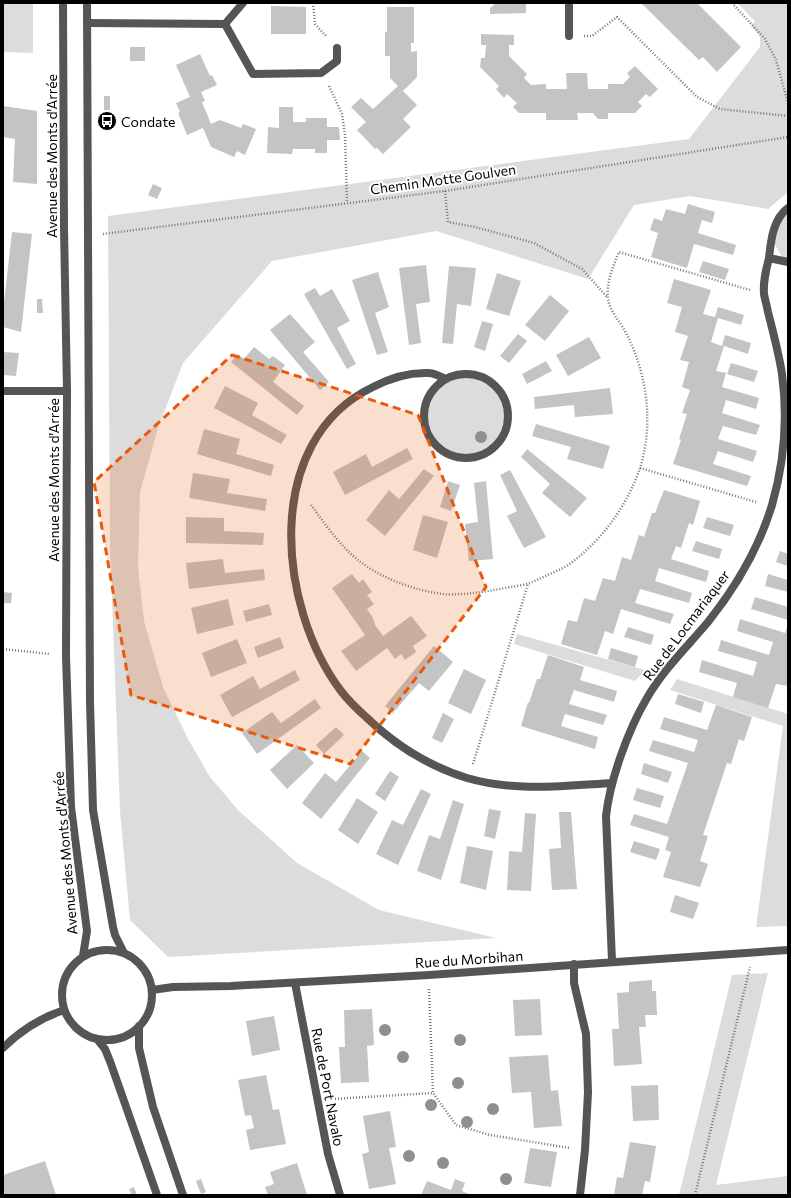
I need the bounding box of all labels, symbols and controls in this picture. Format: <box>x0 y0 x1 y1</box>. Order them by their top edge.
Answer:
street label: Avenue des Monts d'Arrée <box>43 74 60 238</box>
bus stop icon: Condate <box>96 110 118 132</box>
place label: Condate <box>121 113 175 130</box>
street label: Chemin Motte Goulven <box>369 160 517 198</box>
street label: Avenue des Monts d'Arrée <box>45 398 62 562</box>
street label: Rue de Locmariaquer <box>639 566 733 683</box>
street label: Avenue des Monts d'Arrée <box>49 771 81 935</box>
street label: Rue du Morbihan <box>414 947 524 971</box>
street label: Rue de Port Navalo <box>308 1026 348 1148</box>

